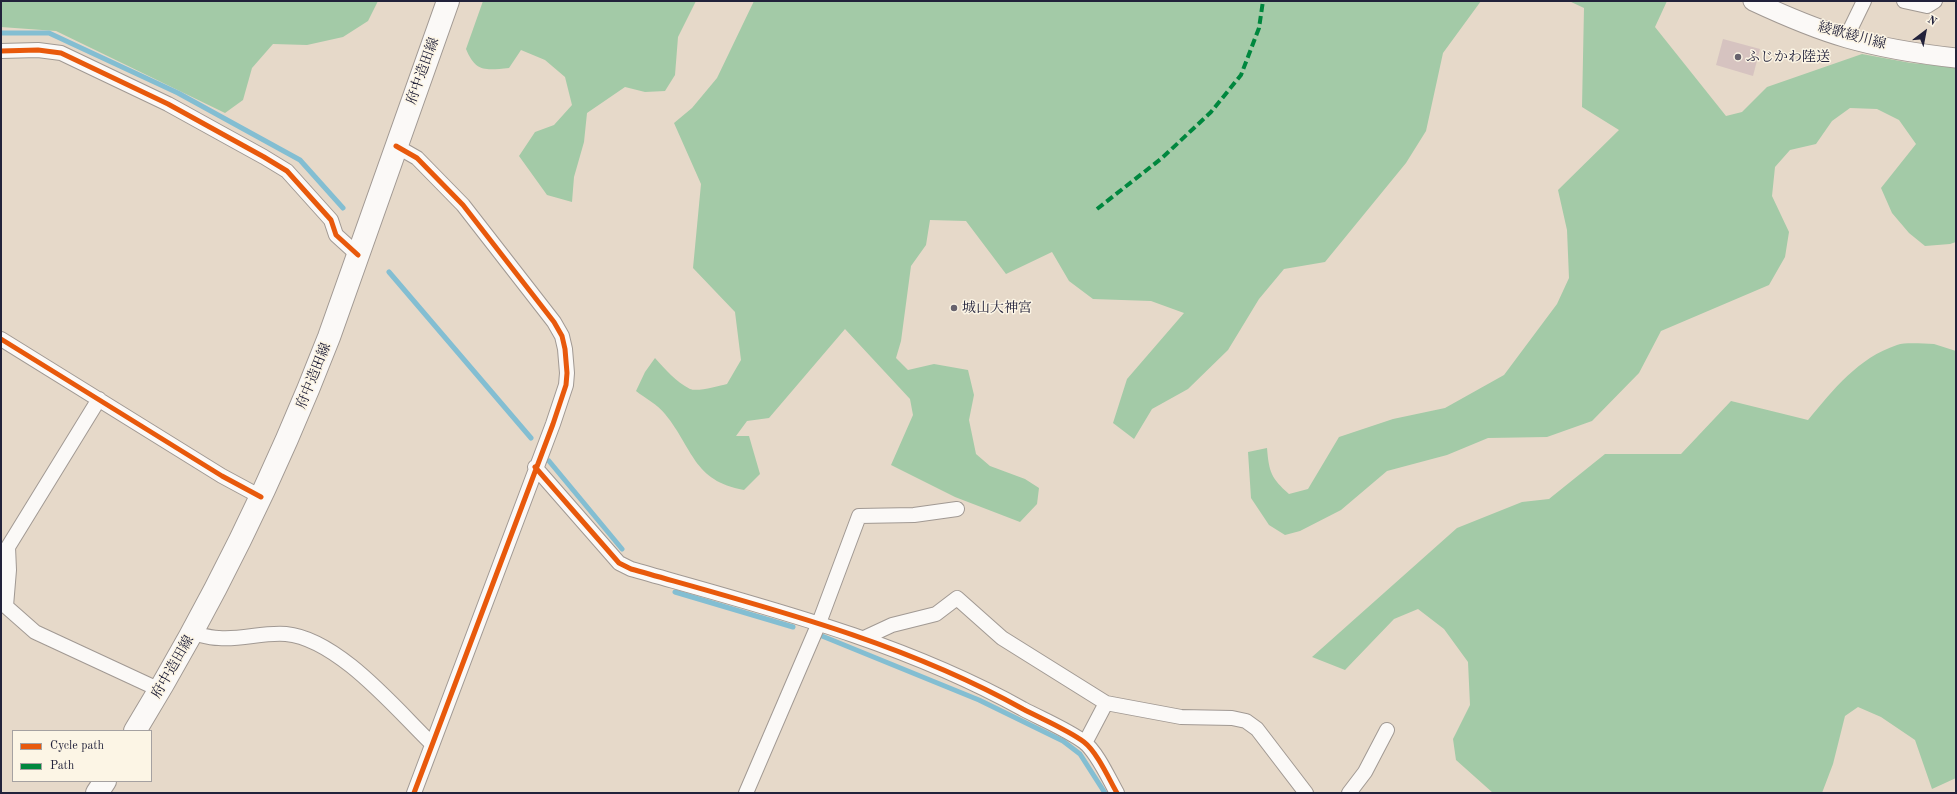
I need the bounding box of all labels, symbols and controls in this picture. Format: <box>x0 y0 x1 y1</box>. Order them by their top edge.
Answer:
north arrow <box>1905 12 1945 52</box>
text: N <box>1925 15 1938 28</box>
street label: 綾歌綾川線 <box>1816 19 1888 53</box>
street label: 府中造田線 <box>403 35 443 107</box>
place label: ふじかわ陸送 <box>1746 49 1830 65</box>
marker: ふじかわ陸送 <box>1733 52 1743 62</box>
place label: 城山大神宮 <box>962 300 1032 316</box>
marker: 城山大神宮 <box>949 303 959 313</box>
street label: 府中造田線 <box>293 340 335 412</box>
street label: 府中造田線 <box>148 632 198 702</box>
legend <box>12 730 152 782</box>
text: Cycle path <box>50 740 104 752</box>
text: Path <box>50 760 74 772</box>

